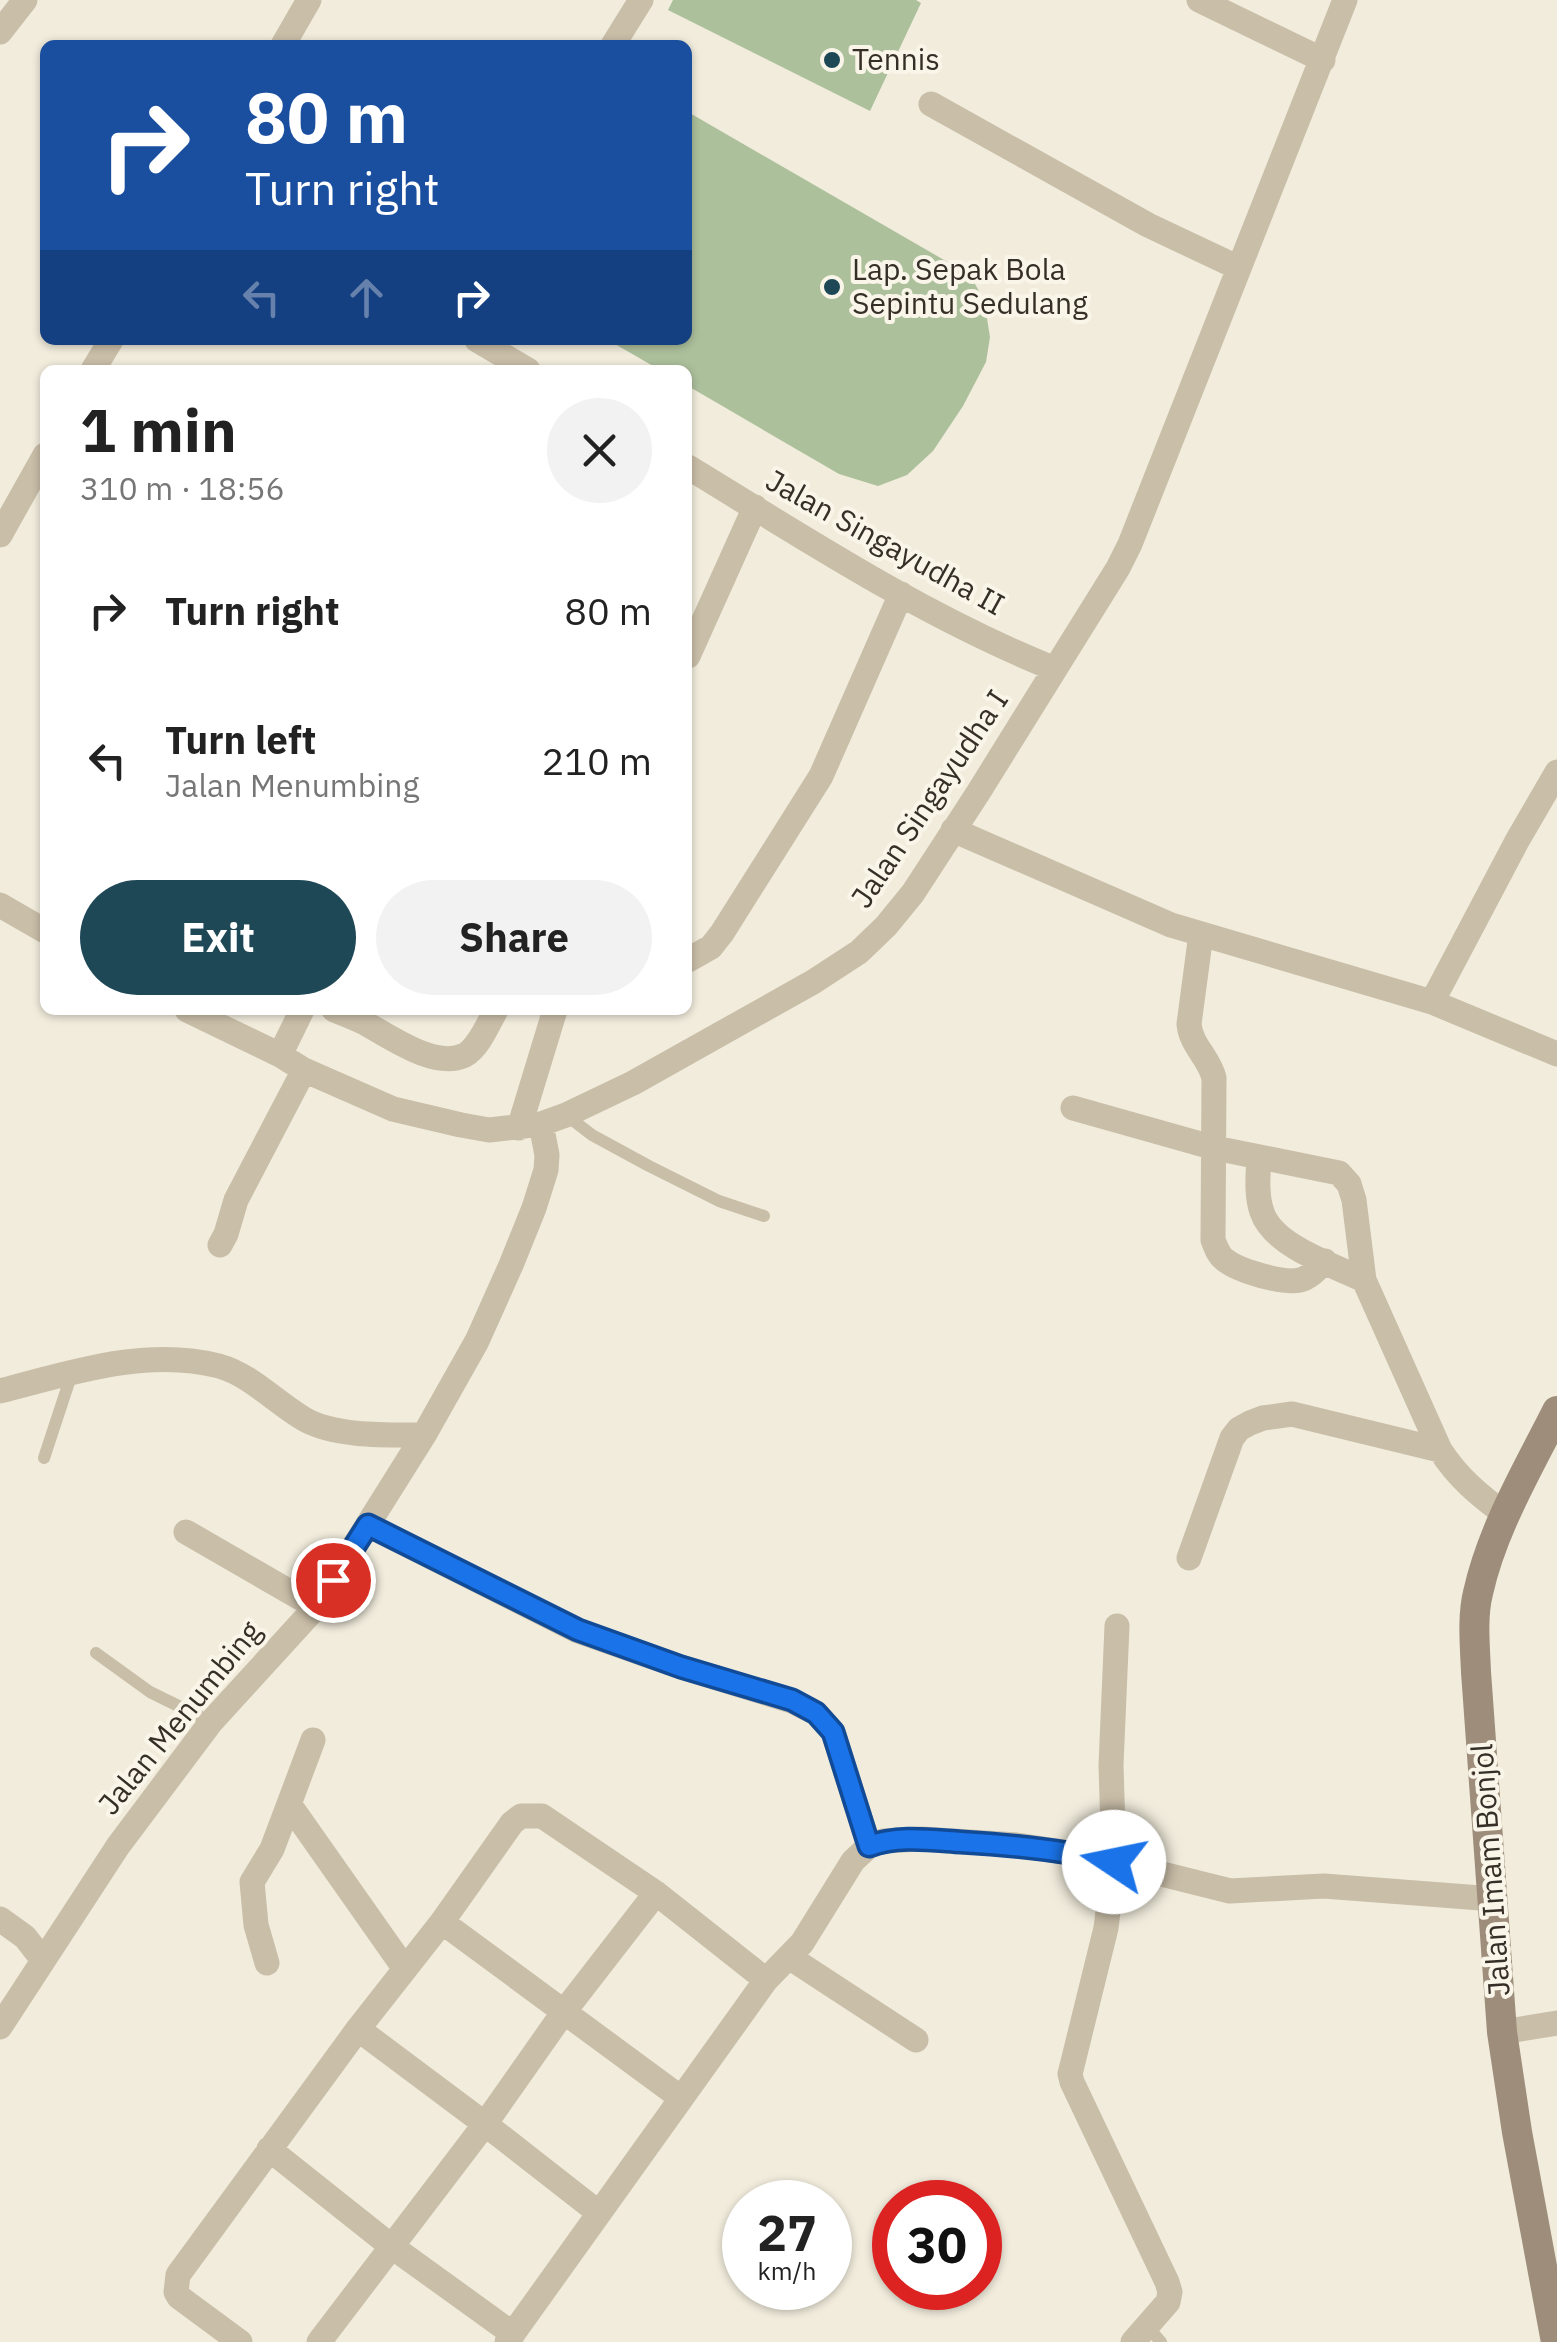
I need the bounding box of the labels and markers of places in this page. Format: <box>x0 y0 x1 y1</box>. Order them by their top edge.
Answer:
place label: Tennis <box>852 39 940 78</box>
marker: Tennis <box>821 49 843 71</box>
place label: Lap. Sepak Bola Sepintu Sedulang <box>852 249 1088 322</box>
marker: Lap. Sepak Bola Sepintu Sedulang <box>821 276 843 298</box>
pin <box>291 1538 376 1623</box>

